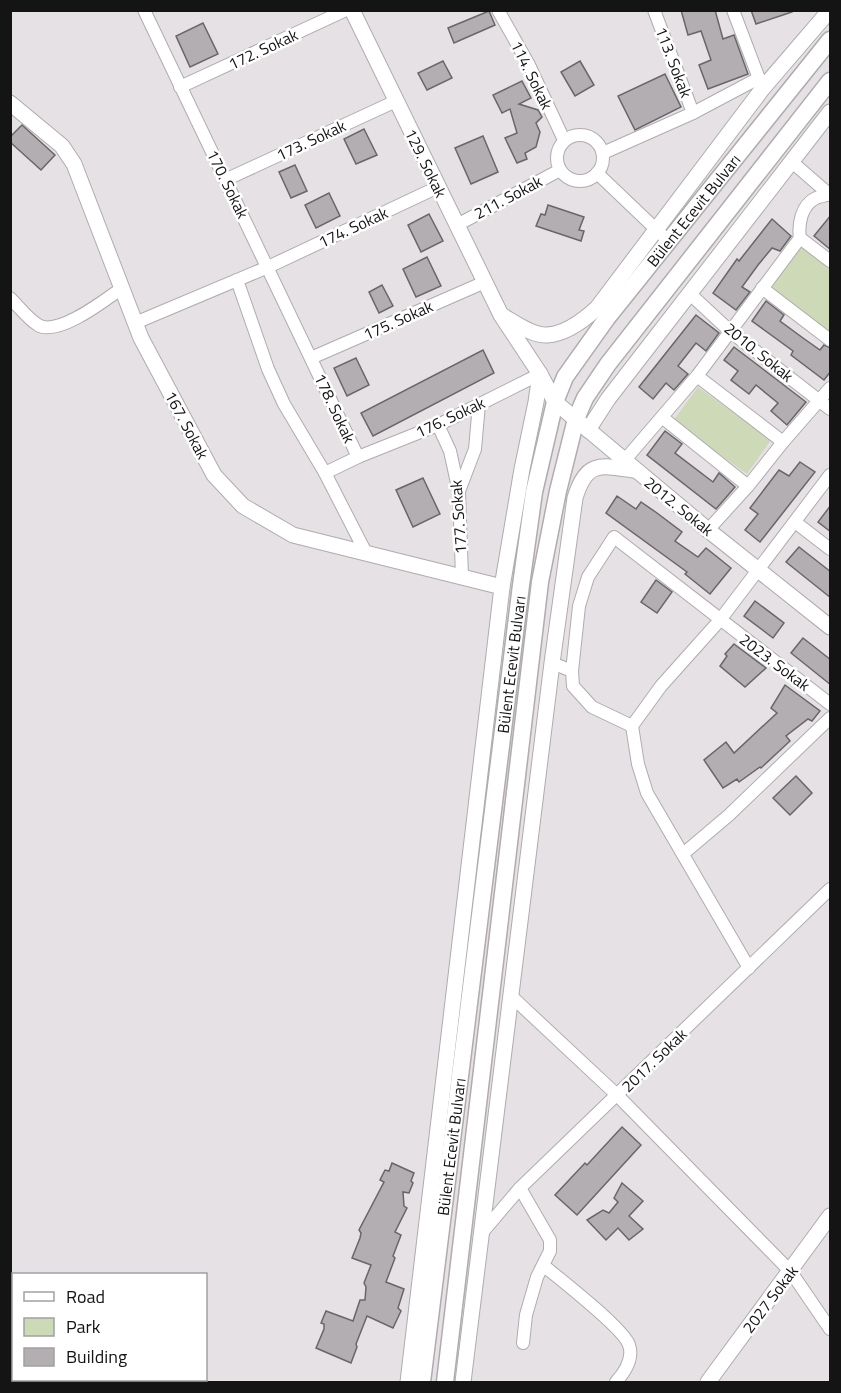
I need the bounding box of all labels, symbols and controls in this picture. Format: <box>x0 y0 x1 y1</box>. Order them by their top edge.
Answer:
street label: 172. Sokak <box>224 22 302 76</box>
street label: 113. Sokak <box>649 23 699 101</box>
street label: 114. Sokak <box>505 36 559 114</box>
street label: 173. Sokak <box>272 113 350 167</box>
street label: 129. Sokak <box>399 124 453 202</box>
street label: 170. Sokak <box>201 145 255 223</box>
street label: Bülent Ecevit Bulvarı <box>641 149 746 272</box>
street label: 211. Sokak <box>470 169 547 225</box>
street label: 174. Sokak <box>314 200 392 254</box>
street label: 175. Sokak <box>359 294 437 346</box>
street label: 2010. Sokak <box>719 316 799 388</box>
street label: 178. Sokak <box>308 369 362 447</box>
street label: 167. Sokak <box>159 387 215 464</box>
street label: 176. Sokak <box>411 390 489 444</box>
street label: 2012. Sokak <box>639 470 719 542</box>
street label: 177. Sokak <box>443 479 473 555</box>
street label: Bülent Ecevit Bulvarı <box>491 594 532 735</box>
street label: 2023. Sokak <box>735 627 816 697</box>
street label: 2017. Sokak <box>616 1022 693 1098</box>
street label: Bülent Ecevit Bulvarı <box>431 1077 472 1217</box>
street label: 2027 Sokak <box>736 1260 804 1338</box>
legend <box>12 1273 207 1381</box>
text: Road <box>66 1283 105 1310</box>
text: Park <box>66 1313 101 1340</box>
text: Building <box>66 1343 127 1370</box>

